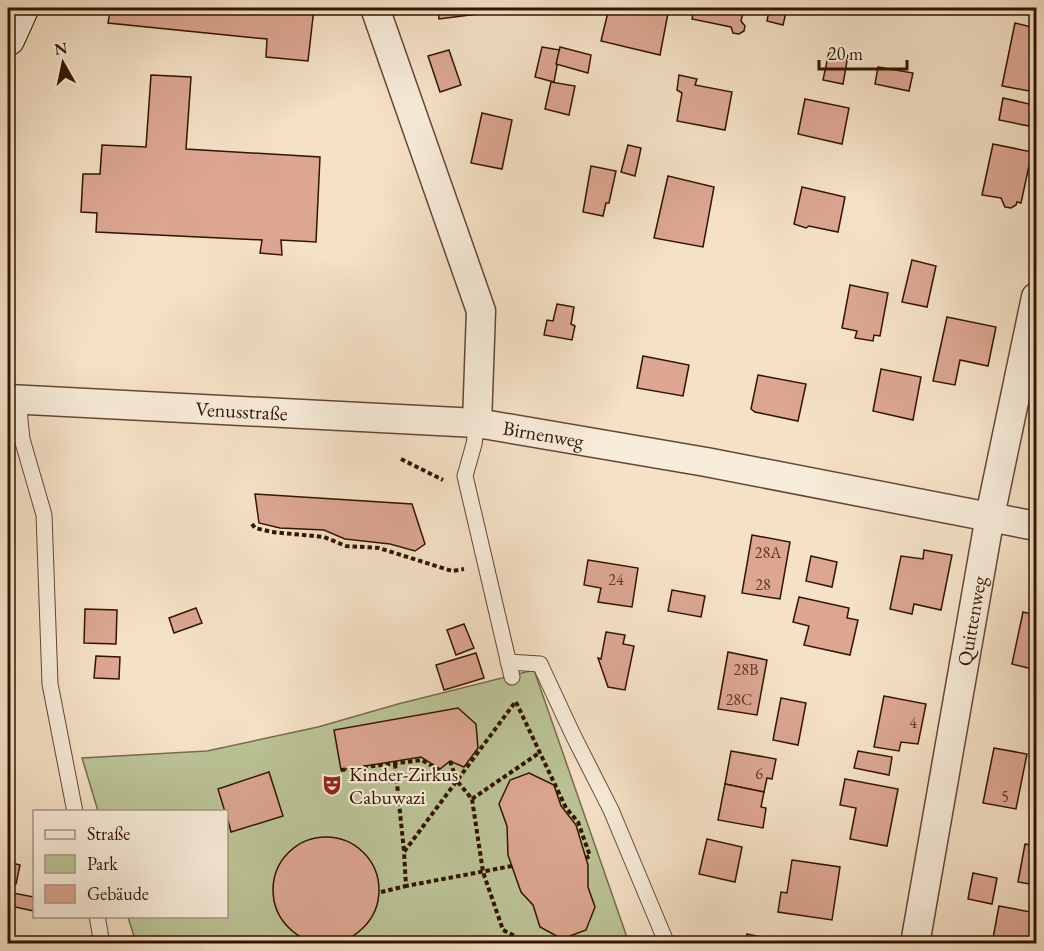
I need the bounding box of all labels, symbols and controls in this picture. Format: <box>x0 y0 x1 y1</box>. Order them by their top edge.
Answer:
north arrow <box>33 33 93 93</box>
scale bar <box>819 33 908 71</box>
text: N <box>53 37 69 60</box>
text: 20 m <box>828 42 863 65</box>
street label: Venusstraße <box>195 396 289 426</box>
street label: Birnenweg <box>501 415 586 454</box>
house number: 28A <box>755 542 782 563</box>
house number: 24 <box>608 569 624 590</box>
house number: 28 <box>755 574 771 595</box>
street label: Quittenweg <box>951 574 992 668</box>
house number: 28B <box>734 659 758 680</box>
house number: 28C <box>726 689 752 710</box>
house number: 4 <box>909 712 917 733</box>
place label: Kinder-Zirkus Cabuwazi <box>349 761 458 810</box>
house number: 6 <box>755 763 763 784</box>
theatre icon: Kinder-Zirkus Cabuwazi <box>320 773 344 797</box>
house number: 5 <box>1001 786 1009 807</box>
legend <box>33 810 228 918</box>
text: Straße <box>87 822 130 845</box>
text: Park <box>87 852 118 875</box>
text: Gebäude <box>87 882 149 905</box>

